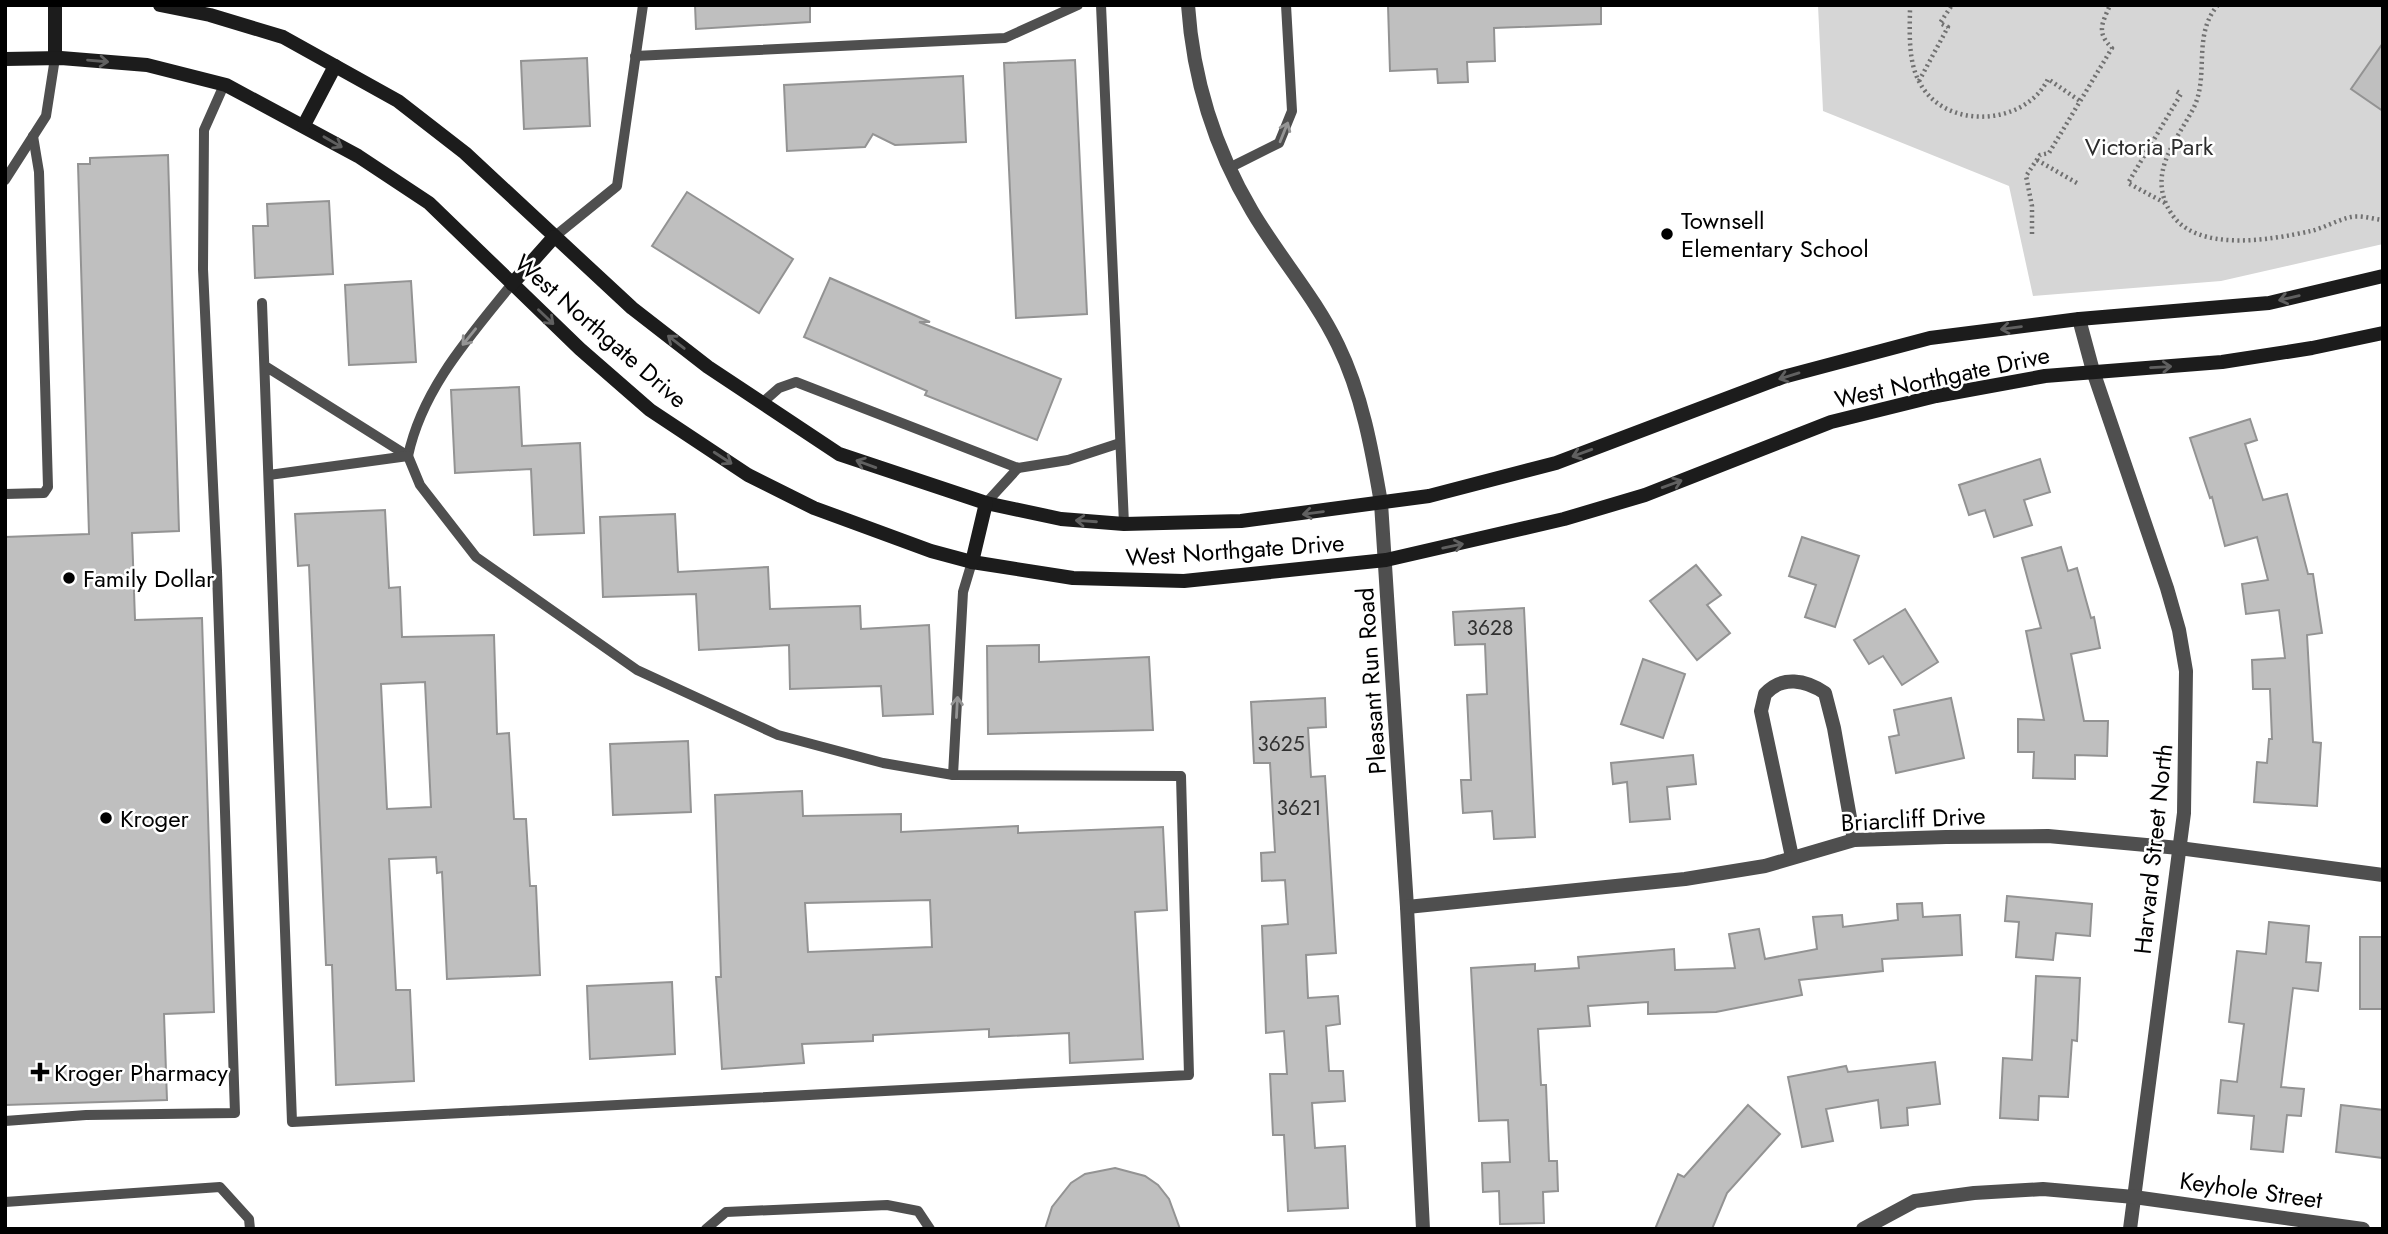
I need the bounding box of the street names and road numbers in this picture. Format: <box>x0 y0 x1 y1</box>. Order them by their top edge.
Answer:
street label: West Northgate Drive <box>507 246 695 416</box>
street label: West Northgate Drive <box>1831 337 2053 417</box>
street label: West Northgate Drive <box>1125 525 1345 575</box>
street label: Pleasant Run Road <box>1347 587 1395 775</box>
street label: Harvard Street North <box>2125 742 2181 956</box>
street label: Briarcliff Drive <box>1840 798 1986 840</box>
street label: Keyhole Street <box>2178 1163 2325 1217</box>

